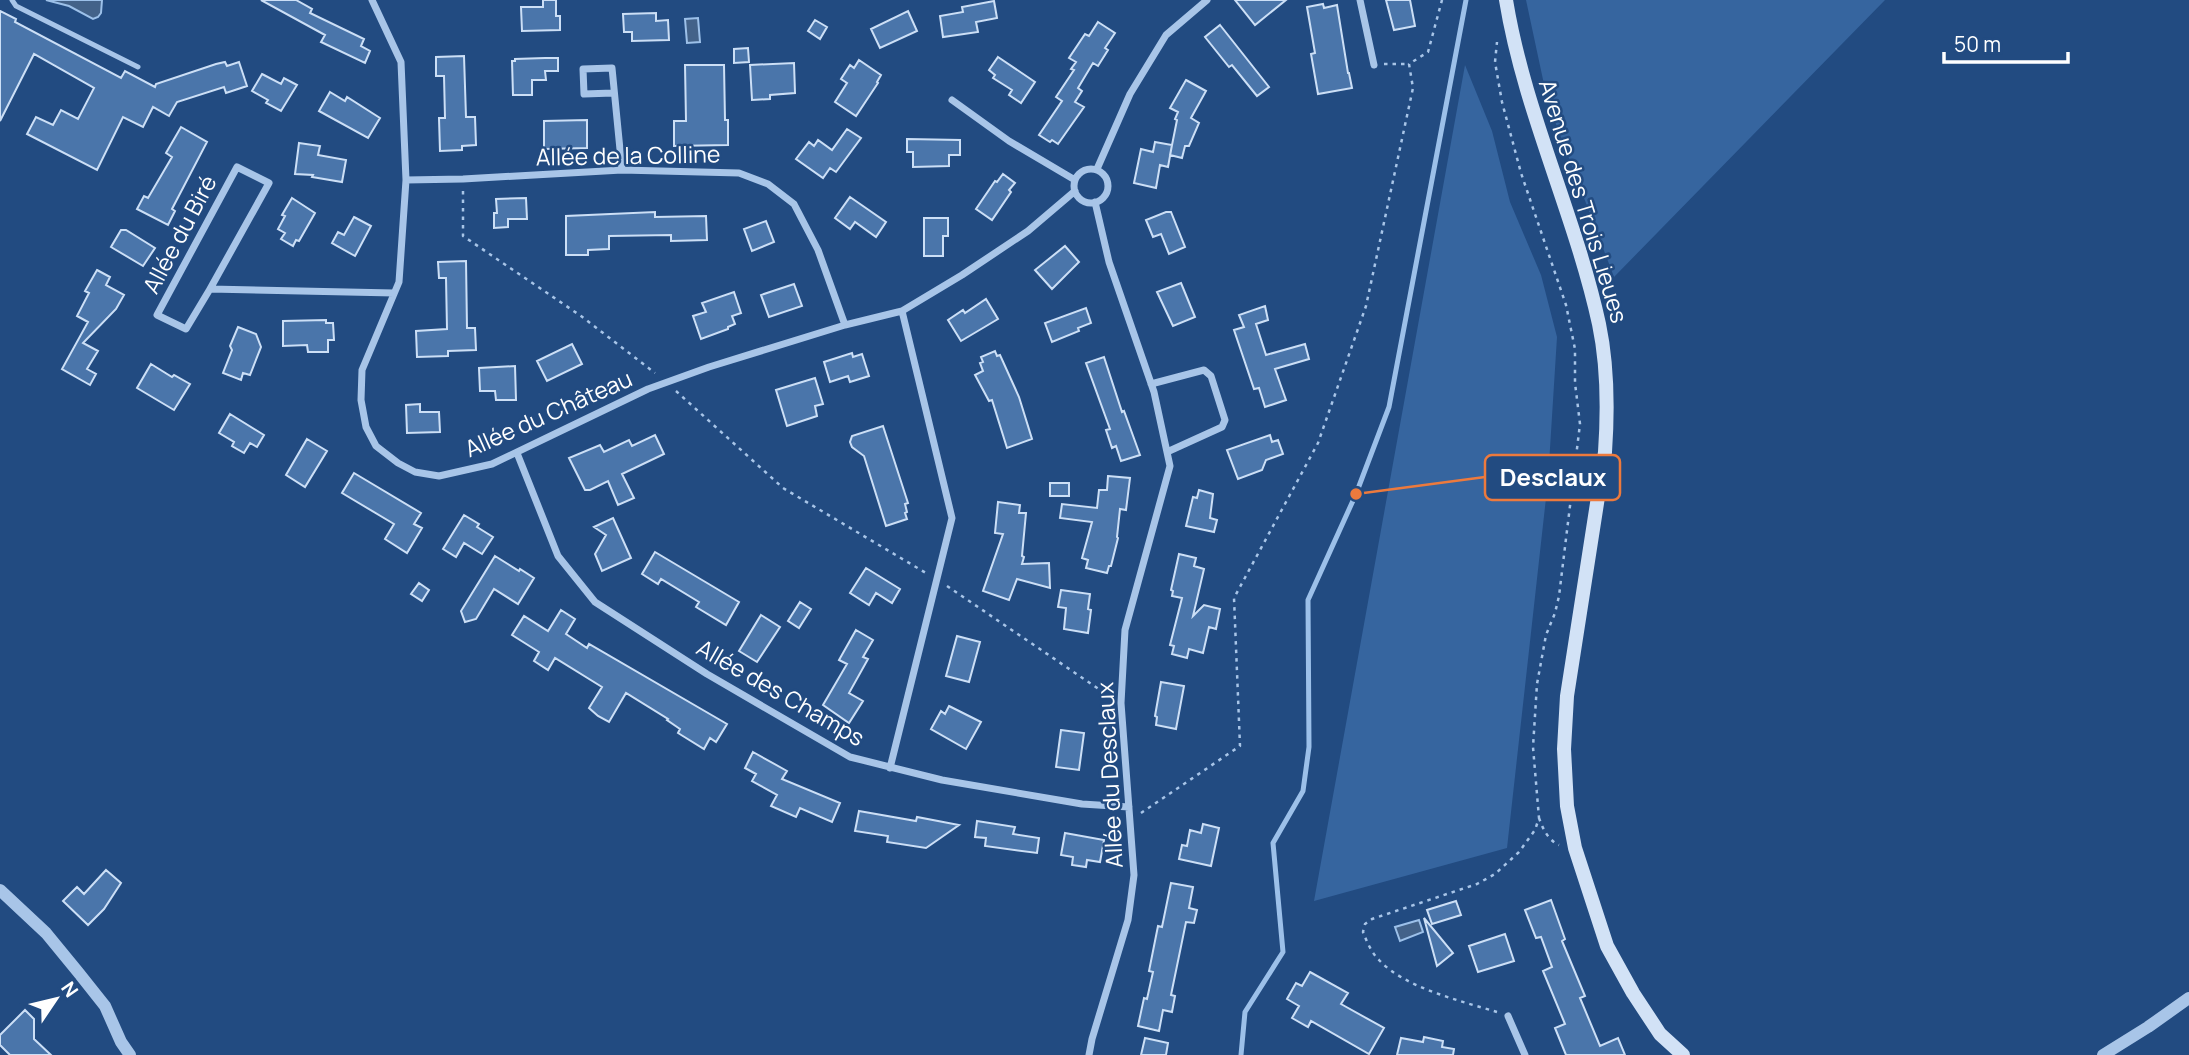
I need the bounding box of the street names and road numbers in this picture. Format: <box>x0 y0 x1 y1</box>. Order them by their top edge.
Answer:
street label: Avenue des Trois Lieues <box>1532 75 1636 327</box>
street label: Allée de la Colline <box>536 137 720 173</box>
street label: Allée du Biré <box>134 169 224 299</box>
street label: Allée du Château <box>459 362 637 464</box>
street label: Allée des Champs <box>691 631 871 753</box>
street label: Allée du Desclaux <box>1088 681 1130 869</box>

